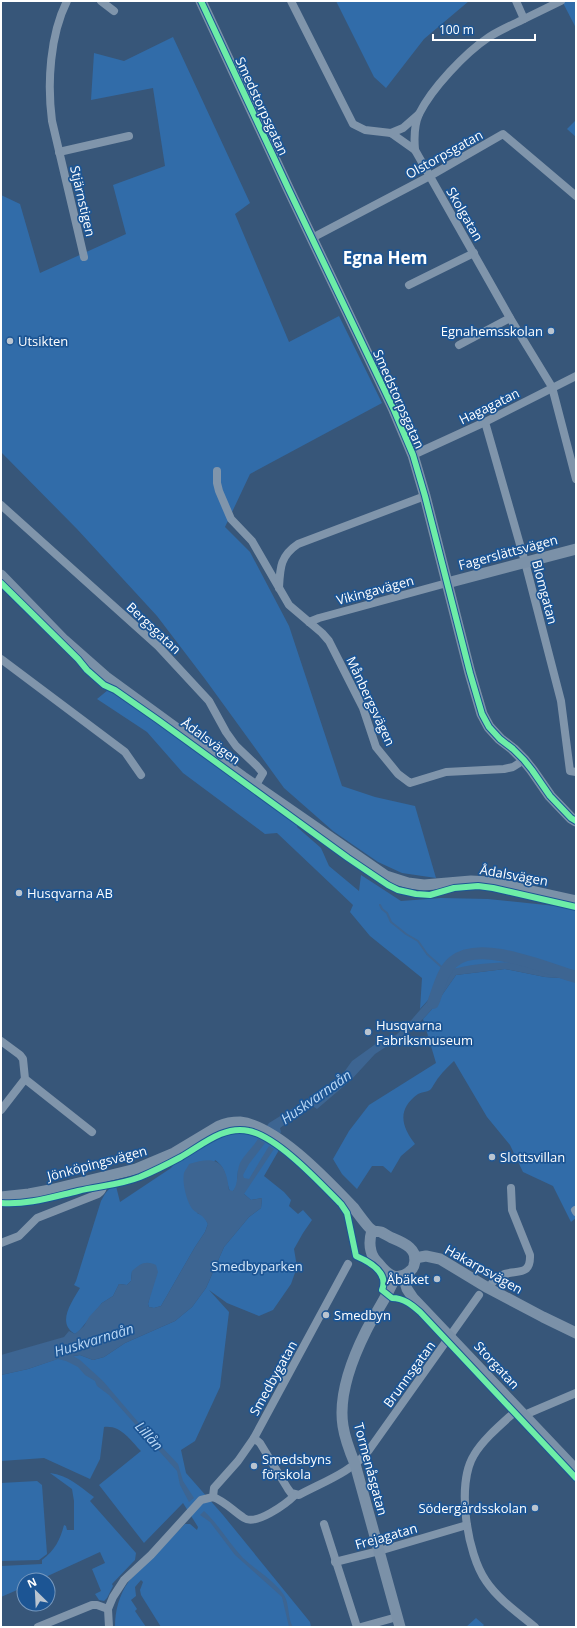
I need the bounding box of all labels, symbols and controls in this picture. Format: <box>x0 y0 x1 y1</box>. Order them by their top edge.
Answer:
scale bar <box>433 16 535 42</box>
text: 100 m <box>439 21 474 38</box>
street label: Smedstorpsgatan <box>231 54 293 158</box>
street label: Olstorpsgatan <box>402 125 486 183</box>
street label: Stjärnstigen <box>66 164 100 238</box>
street label: Skolgatan <box>442 184 488 244</box>
district label: Egna Hem <box>343 246 427 269</box>
place label: Egnahemsskolan <box>441 322 543 340</box>
marker: Egnahemsskolan <box>546 326 556 336</box>
place label: Utsikten <box>18 332 68 350</box>
marker: Utsikten <box>5 336 15 346</box>
street label: Smedstorpsgatan <box>369 347 429 451</box>
street label: Hagagatan <box>456 384 522 428</box>
street label: Fagerslättsvägen <box>456 530 560 574</box>
street label: Blomgatan <box>528 558 562 626</box>
street label: Vikingavägen <box>334 571 416 609</box>
street label: Bergsgatan <box>123 598 185 658</box>
street label: Månbergsvägen <box>342 653 400 749</box>
street label: Ådalsvägen <box>178 713 244 769</box>
street label: Ådalsvägen <box>478 860 550 890</box>
place label: Husqvarna AB <box>27 884 113 902</box>
marker: Husqvarna AB <box>14 888 24 898</box>
place label: Husqvarna Fabriksmuseum <box>376 1016 473 1049</box>
marker: Husqvarna Fabriksmuseum <box>363 1027 373 1037</box>
water label: Huskvarnaån <box>277 1065 355 1128</box>
street label: Jönköpingsvägen <box>43 1141 149 1185</box>
place label: Slottsvillan <box>500 1148 565 1166</box>
marker: Slottsvillan <box>487 1152 497 1162</box>
street label: Hakarpsvägen <box>442 1240 526 1298</box>
park label: Smedbyparken <box>211 1257 303 1275</box>
place label: Åbäket <box>387 1270 429 1288</box>
marker: Åbäket <box>432 1274 442 1284</box>
place label: Smedbyn <box>334 1306 391 1324</box>
marker: Smedbyn <box>321 1310 331 1320</box>
water label: Huskvarnaån <box>52 1318 136 1361</box>
street label: Smedbygatan <box>245 1337 301 1419</box>
street label: Brunnsgatan <box>379 1337 439 1411</box>
street label: Storgatan <box>470 1337 524 1393</box>
water label: Lillån <box>131 1417 168 1454</box>
street label: Tormenåsgatan <box>350 1421 392 1517</box>
place label: Smedsbyns förskola <box>262 1450 331 1483</box>
marker: Smedsbyns förskola <box>249 1461 259 1471</box>
place label: Södergårdsskolan <box>418 1499 527 1517</box>
marker: Södergårdsskolan <box>530 1503 540 1513</box>
street label: Frejagatan <box>353 1519 419 1553</box>
north arrow <box>16 1572 56 1612</box>
text: N <box>25 1574 39 1591</box>

